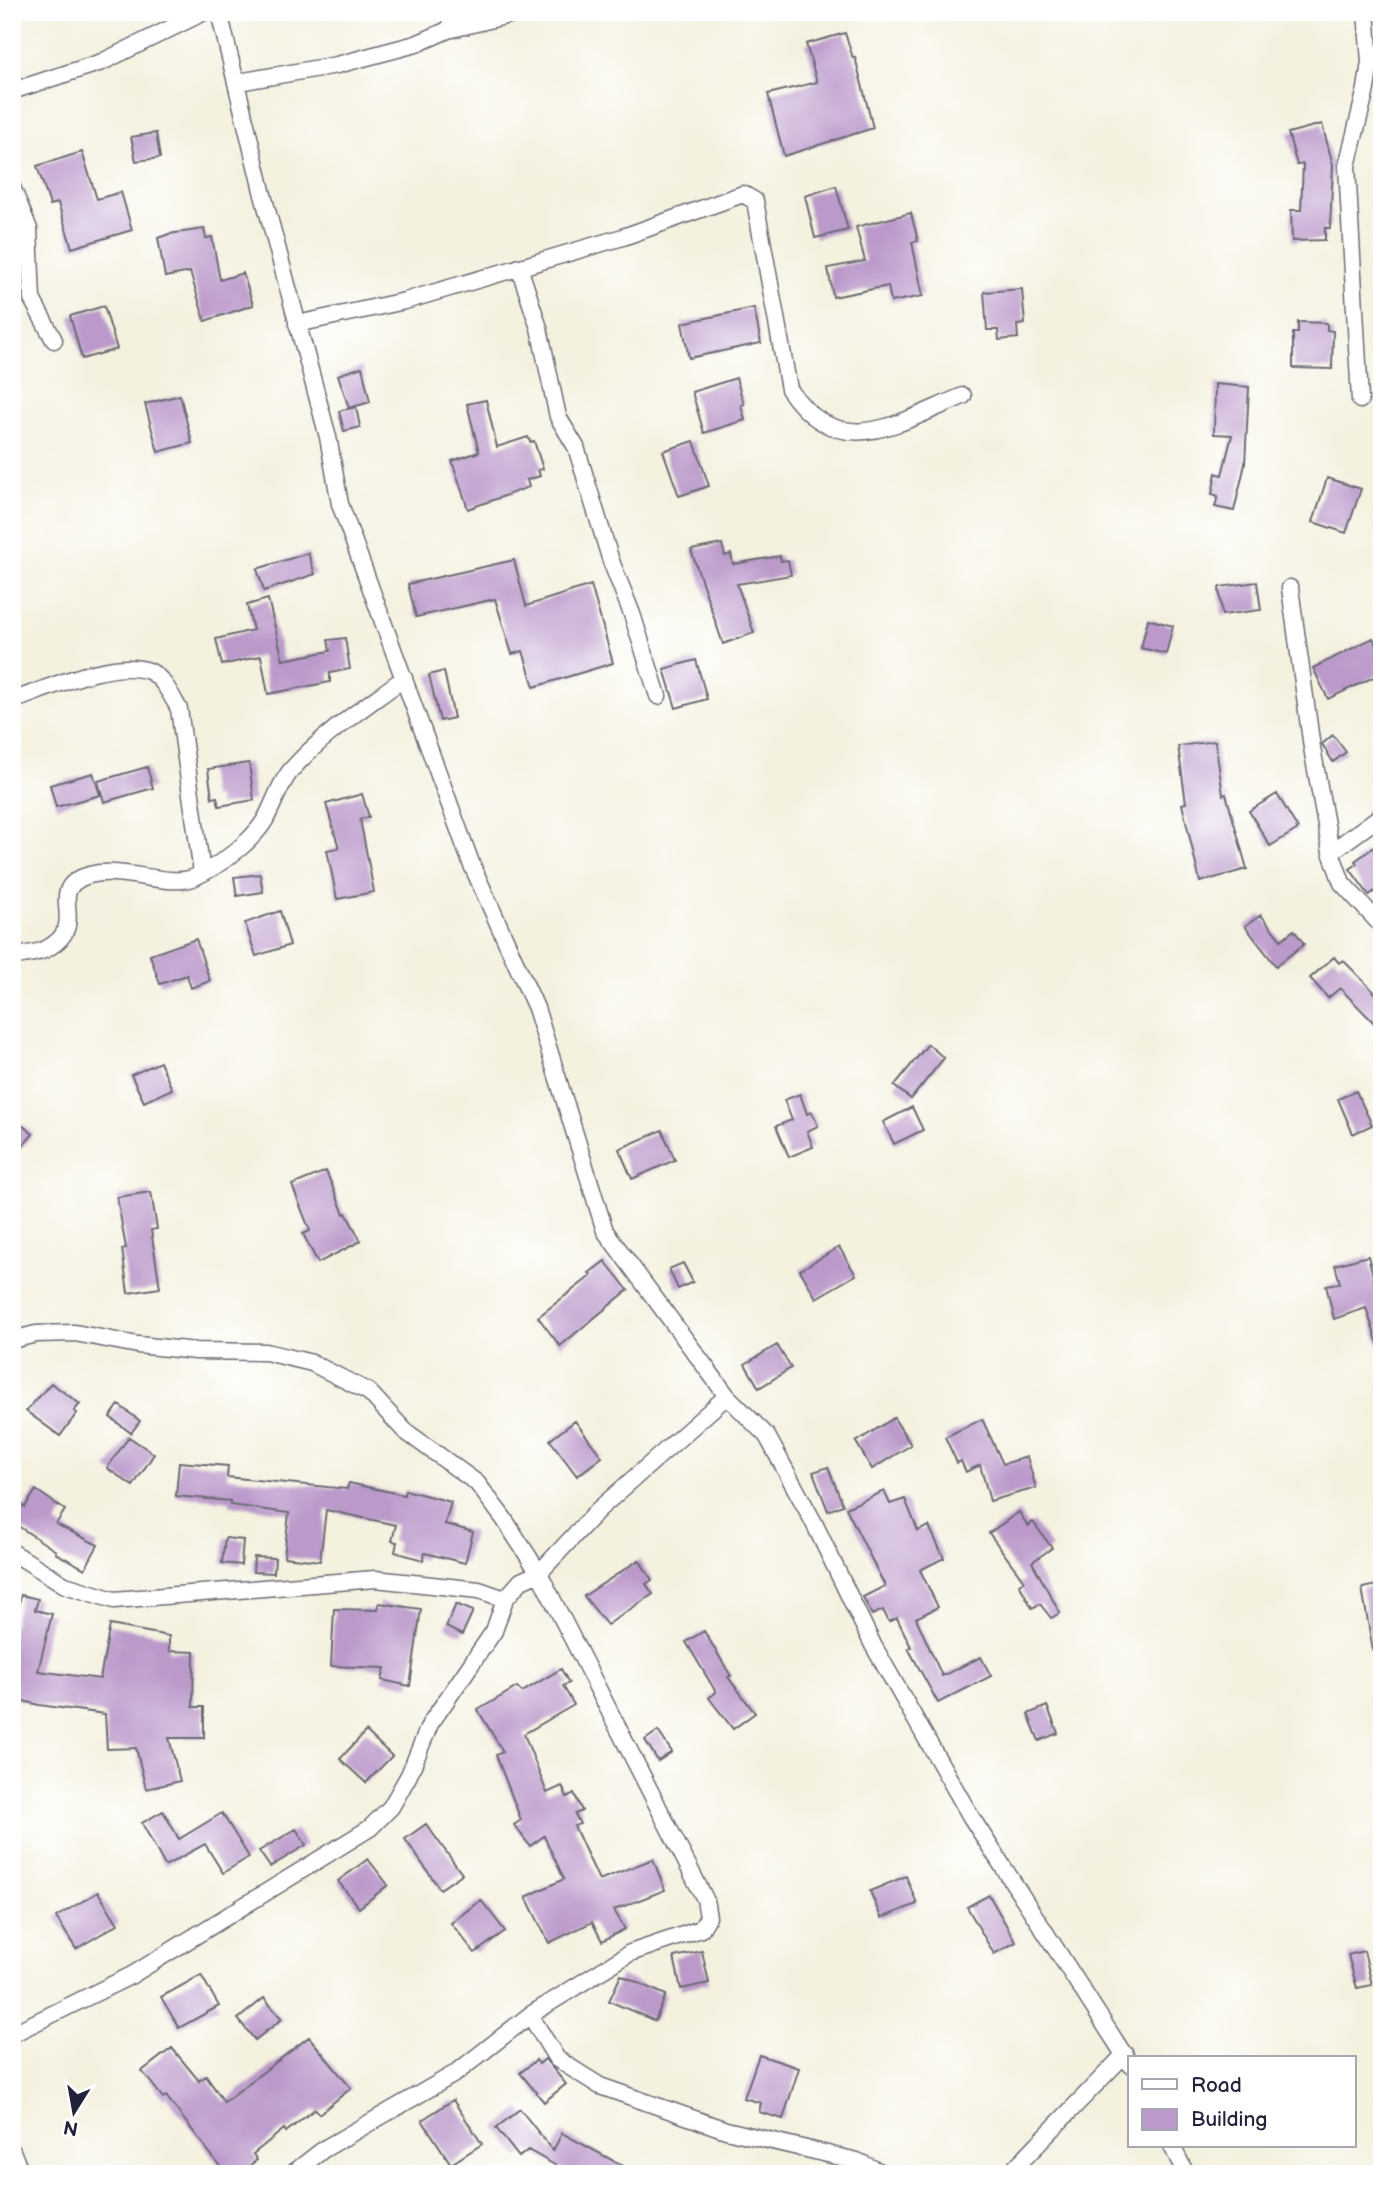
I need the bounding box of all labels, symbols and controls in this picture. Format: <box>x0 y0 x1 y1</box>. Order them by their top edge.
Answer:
legend <box>1128 2056 1356 2148</box>
text: Road <box>1191 2073 1242 2098</box>
north arrow <box>38 2078 108 2148</box>
text: Building <box>1191 2107 1267 2132</box>
text: N <box>62 2115 80 2140</box>

